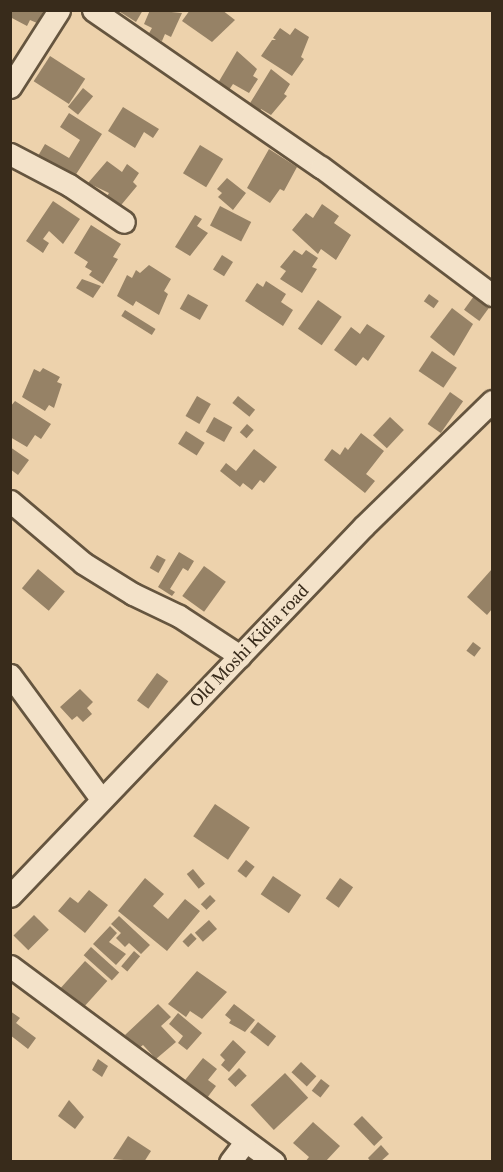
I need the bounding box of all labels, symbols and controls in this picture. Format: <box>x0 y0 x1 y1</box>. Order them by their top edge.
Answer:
street label: Old Moshi Kidia road <box>186 581 312 711</box>

